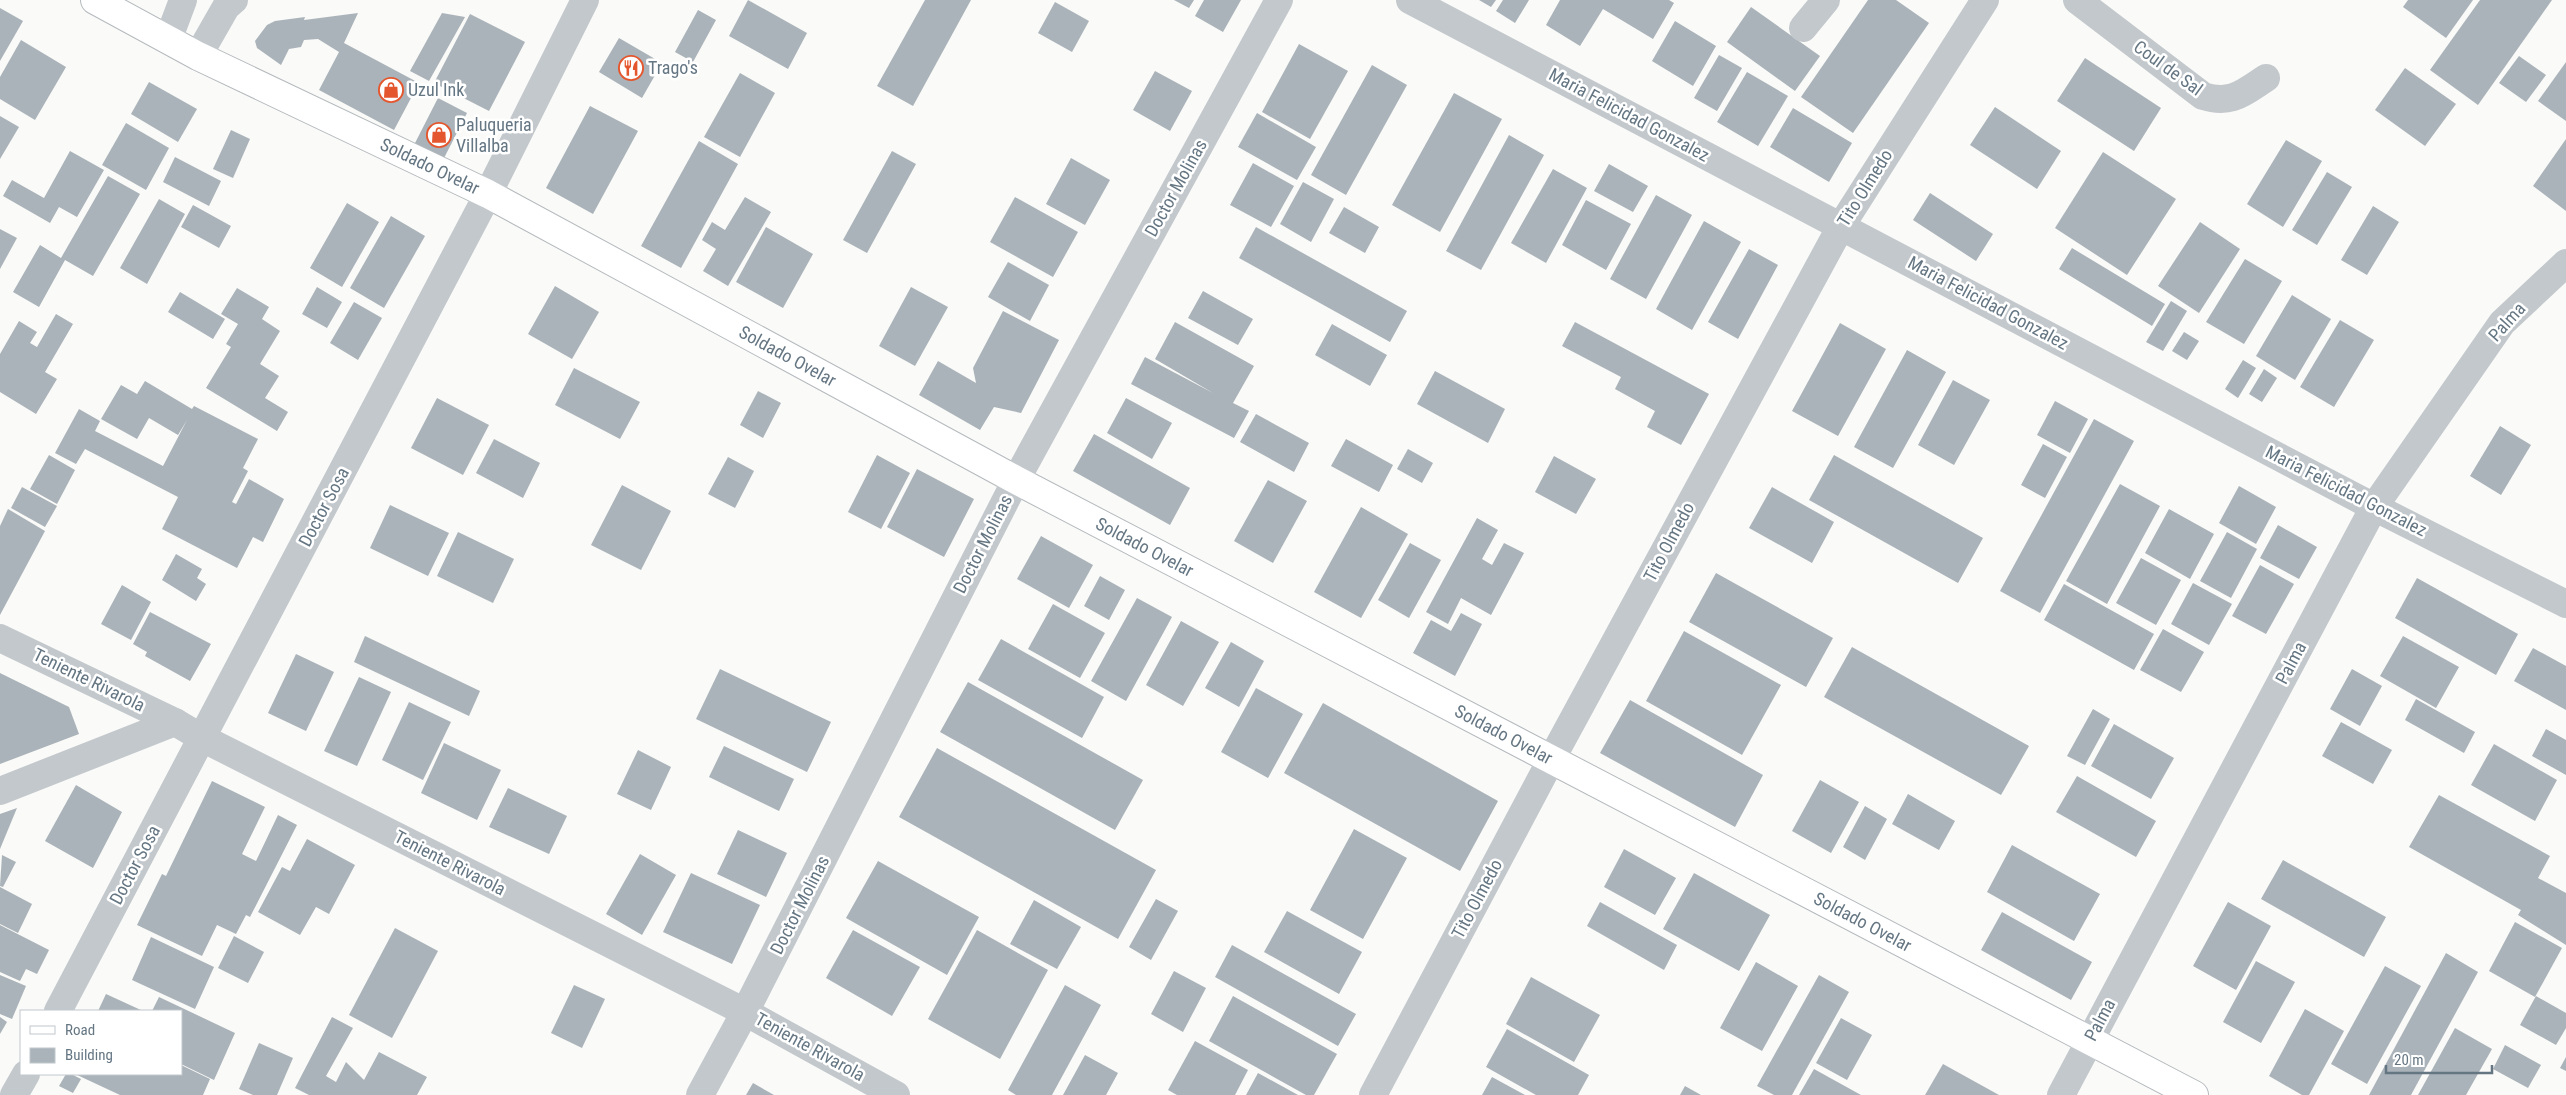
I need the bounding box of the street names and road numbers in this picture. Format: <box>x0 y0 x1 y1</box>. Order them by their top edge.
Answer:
street label: Coul de Sal <box>2130 36 2207 100</box>
street label: Maria Felicidad Gonzalez <box>1546 63 1713 166</box>
street label: Soldado Ovelar <box>377 133 483 199</box>
street label: Doctor Molinas <box>1140 135 1211 240</box>
street label: Tito Olmedo <box>1833 145 1896 230</box>
street label: Maria Felicidad Gonzalez <box>1905 251 2072 354</box>
street label: Palma <box>2484 298 2529 345</box>
street label: Soldado Ovelar <box>736 321 840 391</box>
street label: Maria Felicidad Gonzalez <box>2262 441 2430 540</box>
street label: Doctor Sosa <box>294 464 353 550</box>
street label: Doctor Molinas <box>949 491 1016 597</box>
street label: Tito Olmedo <box>1639 499 1698 585</box>
street label: Soldado Ovelar <box>1092 513 1198 581</box>
street label: Palma <box>2271 638 2310 687</box>
street label: Teniente Rivarola <box>30 643 149 716</box>
street label: Soldado Ovelar <box>1451 700 1557 769</box>
street label: Doctor Sosa <box>105 822 164 908</box>
street label: Teniente Rivarola <box>391 826 509 900</box>
street label: Doctor Molinas <box>766 852 833 958</box>
street label: Tito Olmedo <box>1447 856 1506 942</box>
street label: Soldado Ovelar <box>1810 887 1916 956</box>
street label: Palma <box>2080 995 2119 1044</box>
street label: Teniente Rivarola <box>752 1008 869 1085</box>

